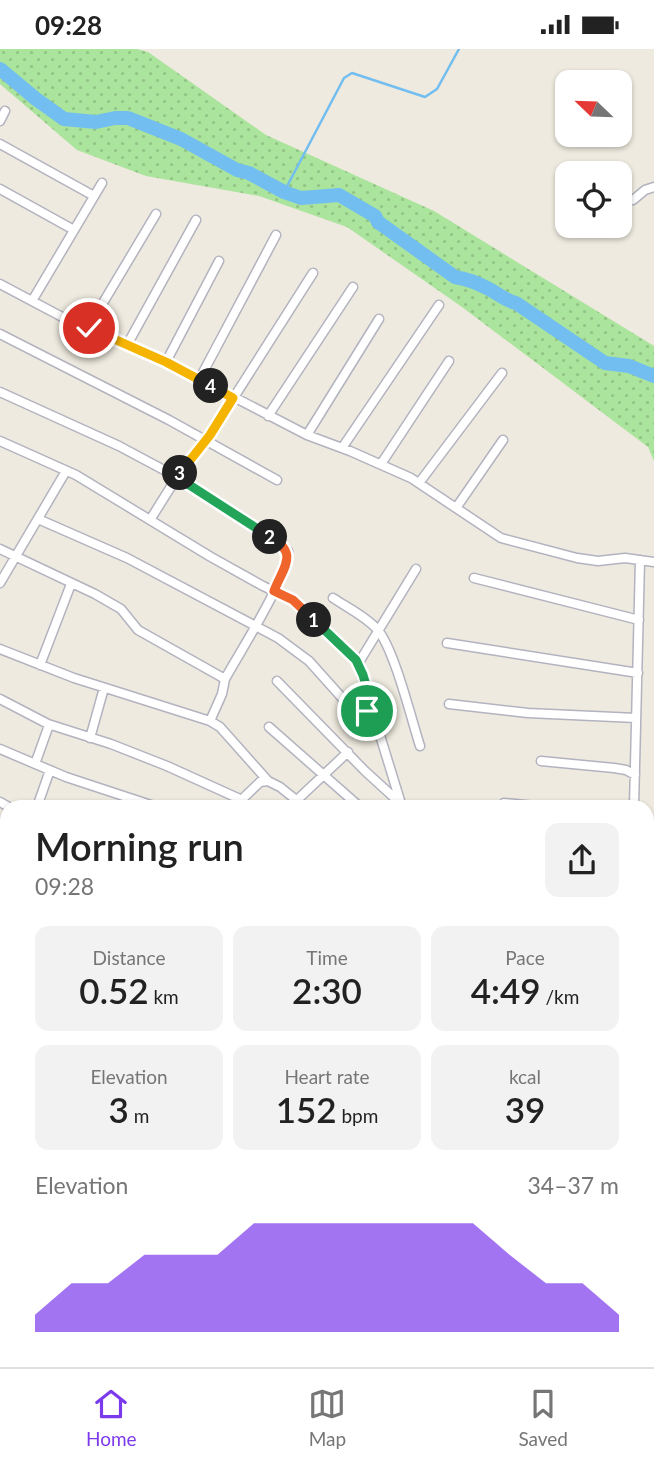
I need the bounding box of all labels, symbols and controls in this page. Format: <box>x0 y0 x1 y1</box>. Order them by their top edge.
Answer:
text: 09:28 <box>35 9 102 41</box>
north arrow <box>555 70 632 147</box>
map controls <box>555 70 632 238</box>
button: locate <box>555 161 632 238</box>
pin <box>59 298 119 358</box>
icon: check <box>70 309 108 347</box>
pin: 4 <box>194 369 228 403</box>
text: 4 <box>205 374 216 397</box>
pin: 3 <box>162 455 198 491</box>
text: 3 <box>174 461 185 484</box>
pin: 2 <box>252 519 288 554</box>
text: 2 <box>264 525 275 548</box>
pin: 1 <box>296 603 332 637</box>
text: 1 <box>308 608 319 631</box>
pin <box>337 681 397 741</box>
icon: arrive <box>348 692 386 730</box>
text: Morning run <box>35 823 244 869</box>
button: share <box>545 823 619 897</box>
text: 09:28 <box>35 872 94 900</box>
text: Distance <box>93 946 165 969</box>
text: Time <box>306 946 348 969</box>
text: Pace <box>505 946 545 969</box>
text: 0.52 <box>79 969 149 1011</box>
text: 2:30 <box>292 969 362 1011</box>
text: 4:49 <box>471 969 541 1011</box>
text: km <box>149 985 179 1008</box>
text: /km <box>541 985 579 1008</box>
text: Elevation <box>90 1065 168 1088</box>
text: Heart rate <box>284 1065 370 1088</box>
text: kcal <box>509 1065 541 1088</box>
text: 3 <box>109 1088 129 1130</box>
text: 152 <box>276 1088 337 1130</box>
text: 39 <box>505 1088 545 1130</box>
text: m <box>129 1104 149 1127</box>
text: bpm <box>337 1104 378 1127</box>
text: Elevation <box>35 1171 128 1199</box>
text: 34–37 m <box>527 1171 619 1199</box>
tab: Home <box>86 1385 137 1450</box>
tab: Map <box>308 1385 346 1450</box>
tab: Saved <box>518 1385 568 1450</box>

